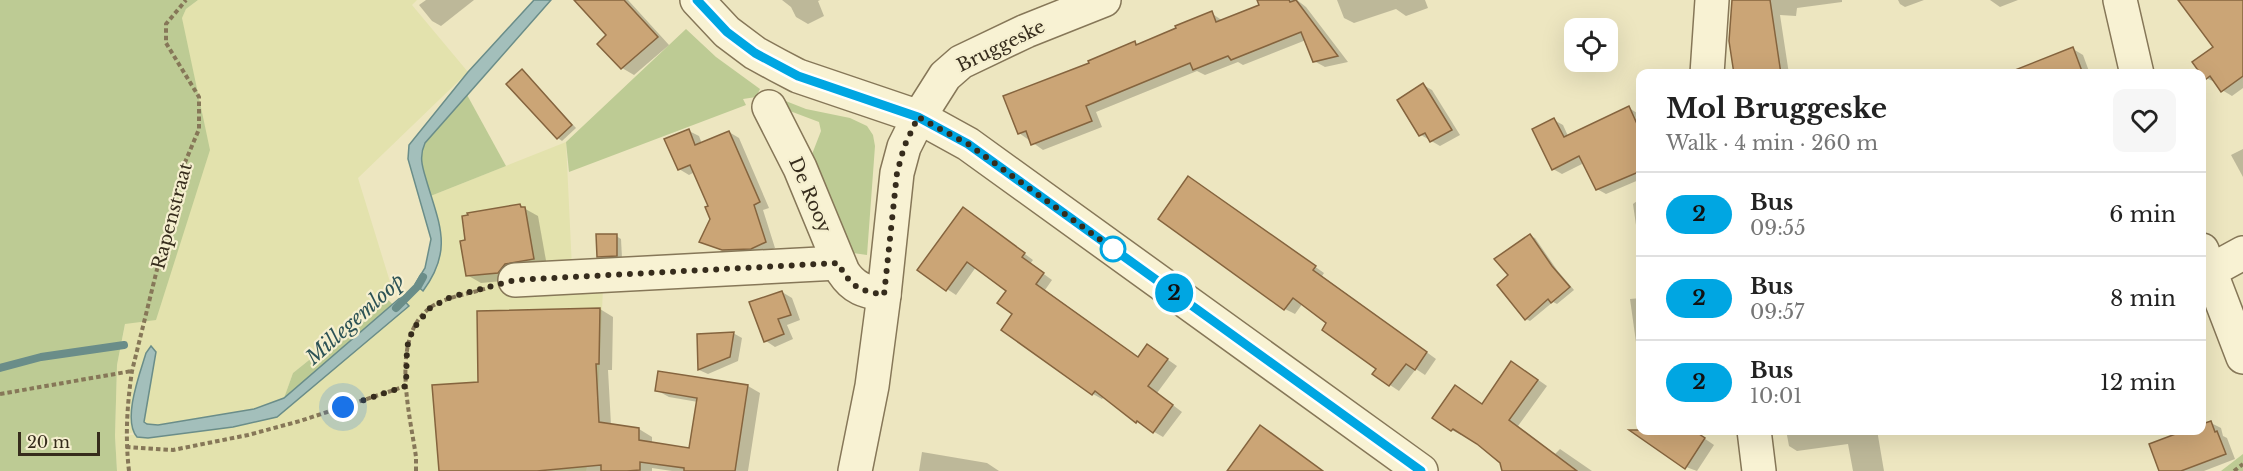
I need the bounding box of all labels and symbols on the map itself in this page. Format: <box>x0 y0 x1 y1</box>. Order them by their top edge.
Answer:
street label: Bruggeske <box>953 15 1049 77</box>
street label: De Rooy <box>784 154 836 237</box>
street label: Rapenstraat <box>147 160 197 272</box>
unlabelled marker <box>1100 236 1126 262</box>
water label: Millegemloop <box>300 268 409 370</box>
line badge: 2 <box>1154 274 1194 312</box>
your location <box>328 392 358 422</box>
scale bar <box>18 429 100 456</box>

